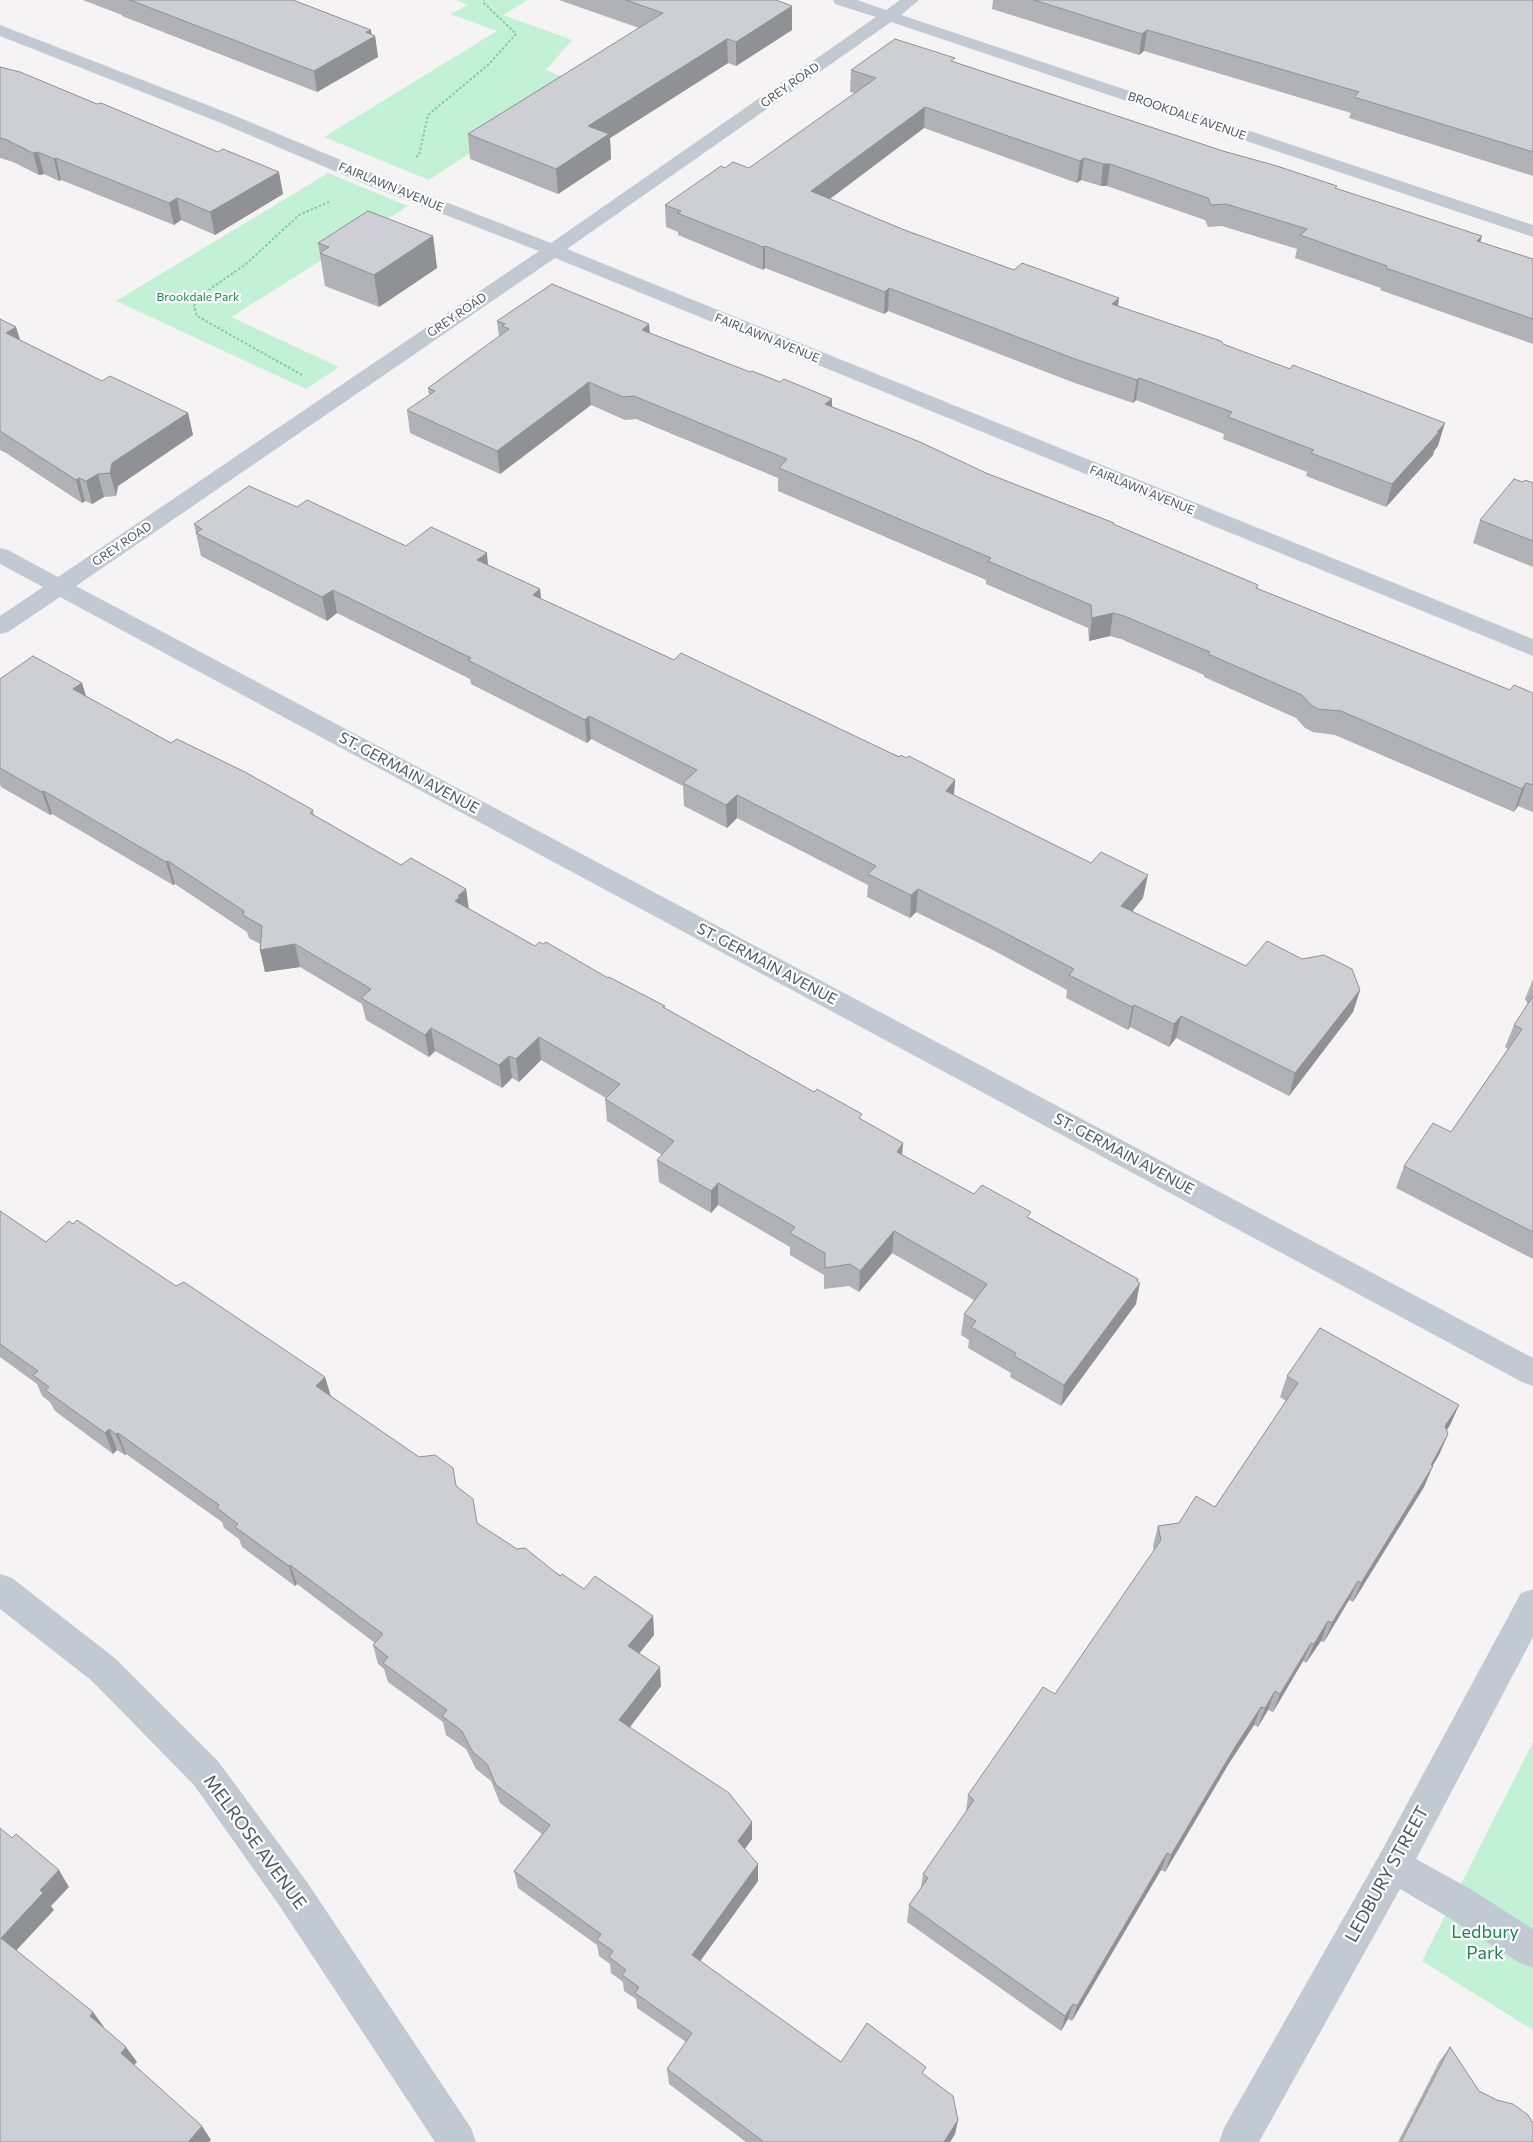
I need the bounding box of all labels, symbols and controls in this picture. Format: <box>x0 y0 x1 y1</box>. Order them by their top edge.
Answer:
street label: GREY ROAD <box>758 59 822 111</box>
street label: BROOKDALE AVENUE <box>1126 89 1248 143</box>
street label: FAIRLAWN AVENUE <box>337 159 445 215</box>
park label: Brookdale Park <box>157 290 239 304</box>
street label: GREY ROAD <box>425 290 489 340</box>
street label: FAIRLAWN AVENUE <box>713 310 821 366</box>
street label: FAIRLAWN AVENUE <box>1088 462 1196 518</box>
street label: GREY ROAD <box>90 519 154 569</box>
street label: ST. GERMAIN AVENUE <box>336 728 482 818</box>
street label: ST. GERMAIN AVENUE <box>694 919 840 1009</box>
street label: ST. GERMAIN AVENUE <box>1051 1109 1197 1199</box>
street label: MELROSE AVENUE <box>199 1771 311 1913</box>
street label: LEDBURY STREET <box>1341 1802 1433 1946</box>
park label: Ledbury Park <box>1451 1921 1519 1964</box>

